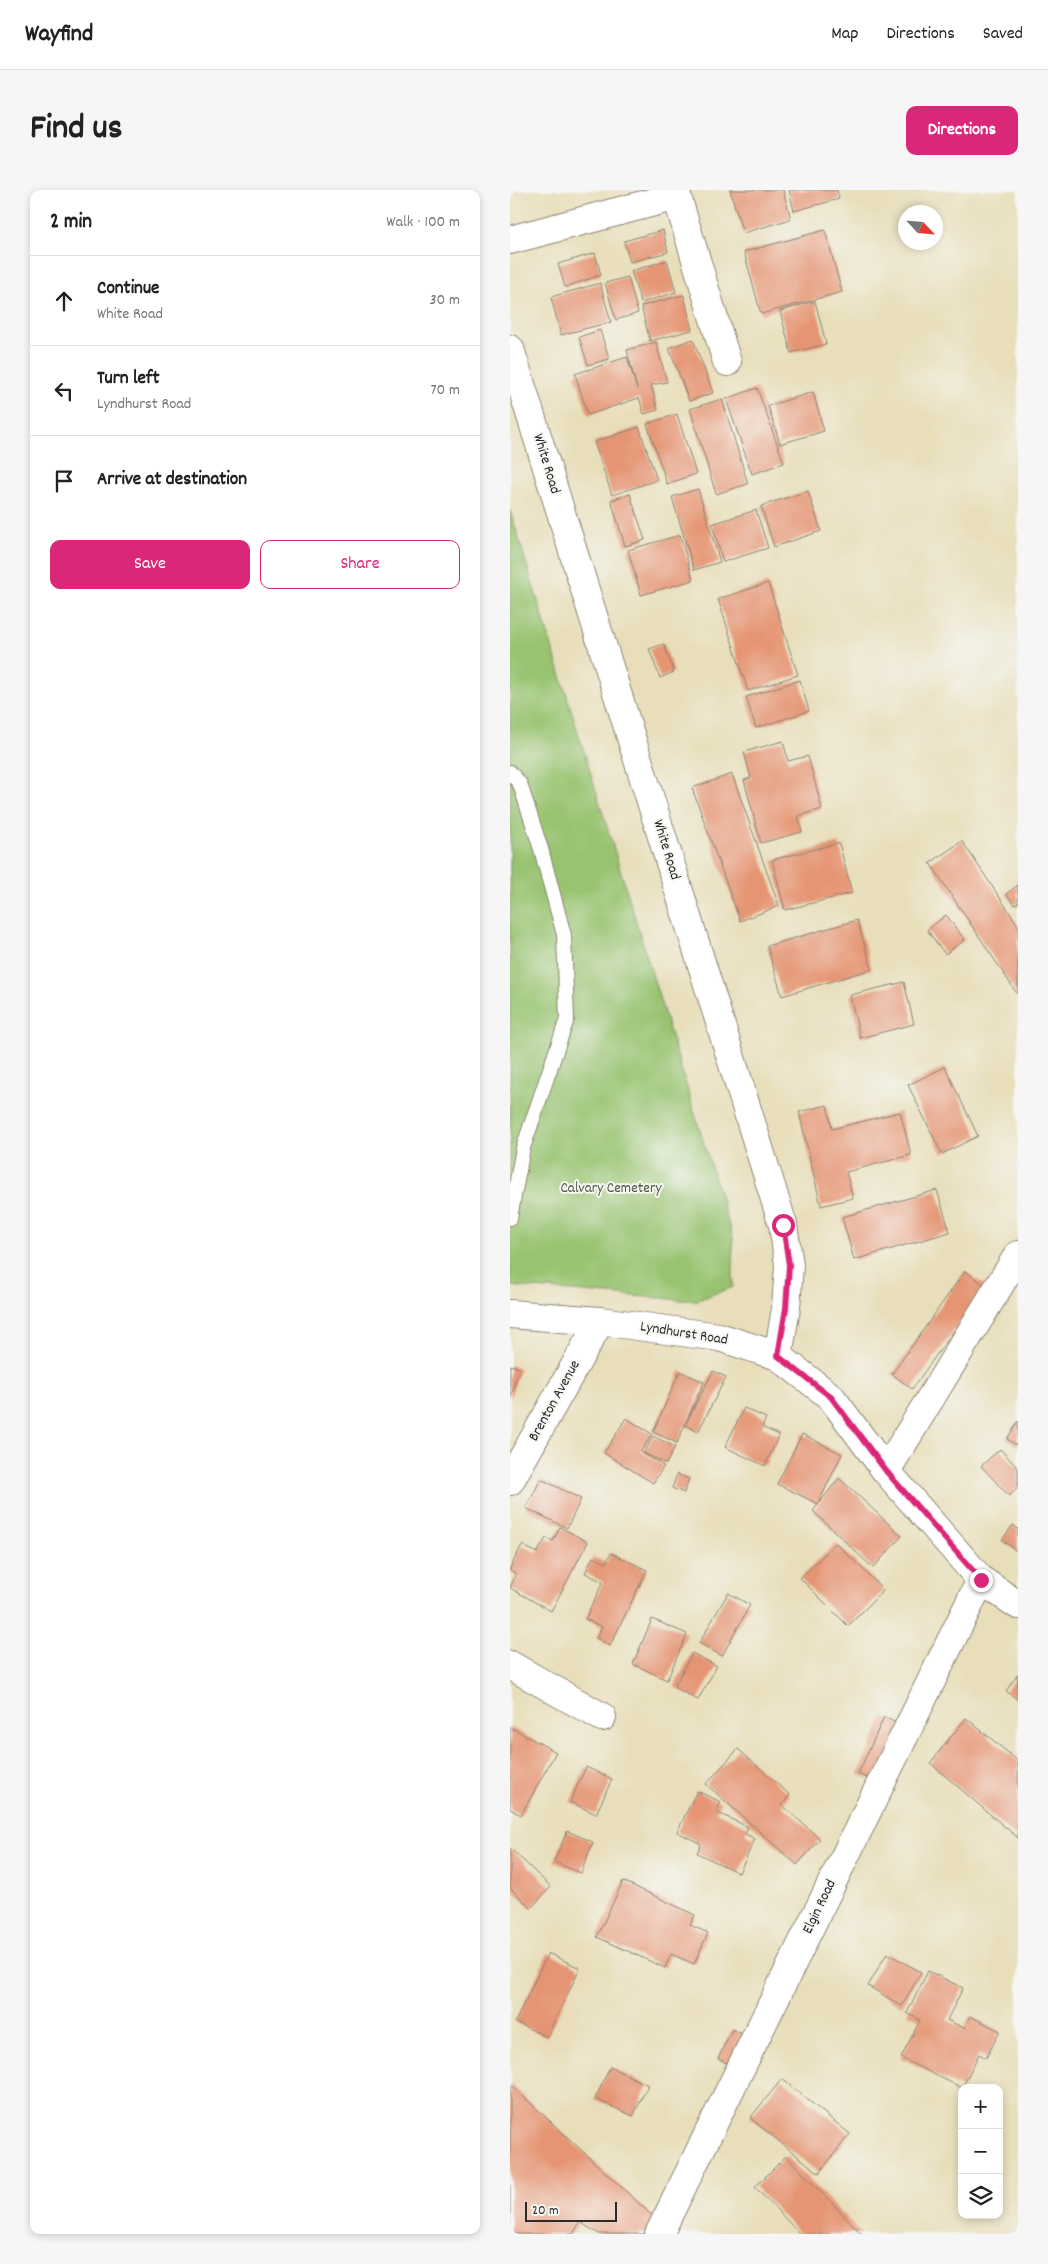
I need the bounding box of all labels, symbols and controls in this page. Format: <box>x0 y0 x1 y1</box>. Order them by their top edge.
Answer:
text: Wayfind <box>25 18 93 52</box>
text: Map <box>831 22 858 47</box>
text: Directions <box>886 22 955 47</box>
text: Saved <box>983 22 1023 47</box>
text: Find us <box>30 105 122 155</box>
button: Directions <box>906 106 1018 155</box>
north arrow <box>898 205 943 250</box>
text: 2 min <box>50 208 92 238</box>
text: Walk · 100 m <box>386 211 460 234</box>
text: Continue <box>97 276 159 303</box>
icon: ahead <box>50 287 78 315</box>
text: 30 m <box>430 289 460 312</box>
text: White Road <box>97 303 163 326</box>
text: Turn left <box>97 366 160 393</box>
icon: left <box>50 377 78 405</box>
text: 70 m <box>430 379 460 402</box>
text: Lyndhurst Road <box>97 393 191 416</box>
street label: White Road <box>526 431 566 497</box>
icon: arrive <box>50 467 78 495</box>
text: Arrive at destination <box>97 467 247 494</box>
button: Save <box>50 540 250 589</box>
button: Share <box>260 540 460 589</box>
street label: White Road <box>646 817 686 883</box>
park label: Calvary Cemetery <box>560 1178 662 1200</box>
route start <box>772 1214 795 1237</box>
street label: Lyndhurst Road <box>639 1316 729 1352</box>
street label: Brenton Avenue <box>524 1356 587 1446</box>
route end <box>970 1569 993 1592</box>
street label: Elgin Road <box>797 1876 843 1938</box>
map controls <box>958 2084 1003 2219</box>
button: + <box>958 2084 1003 2129</box>
button: − <box>958 2129 1003 2174</box>
button: layers <box>958 2174 1003 2219</box>
scale bar <box>525 2199 618 2222</box>
text: 20 m <box>532 2201 559 2221</box>

